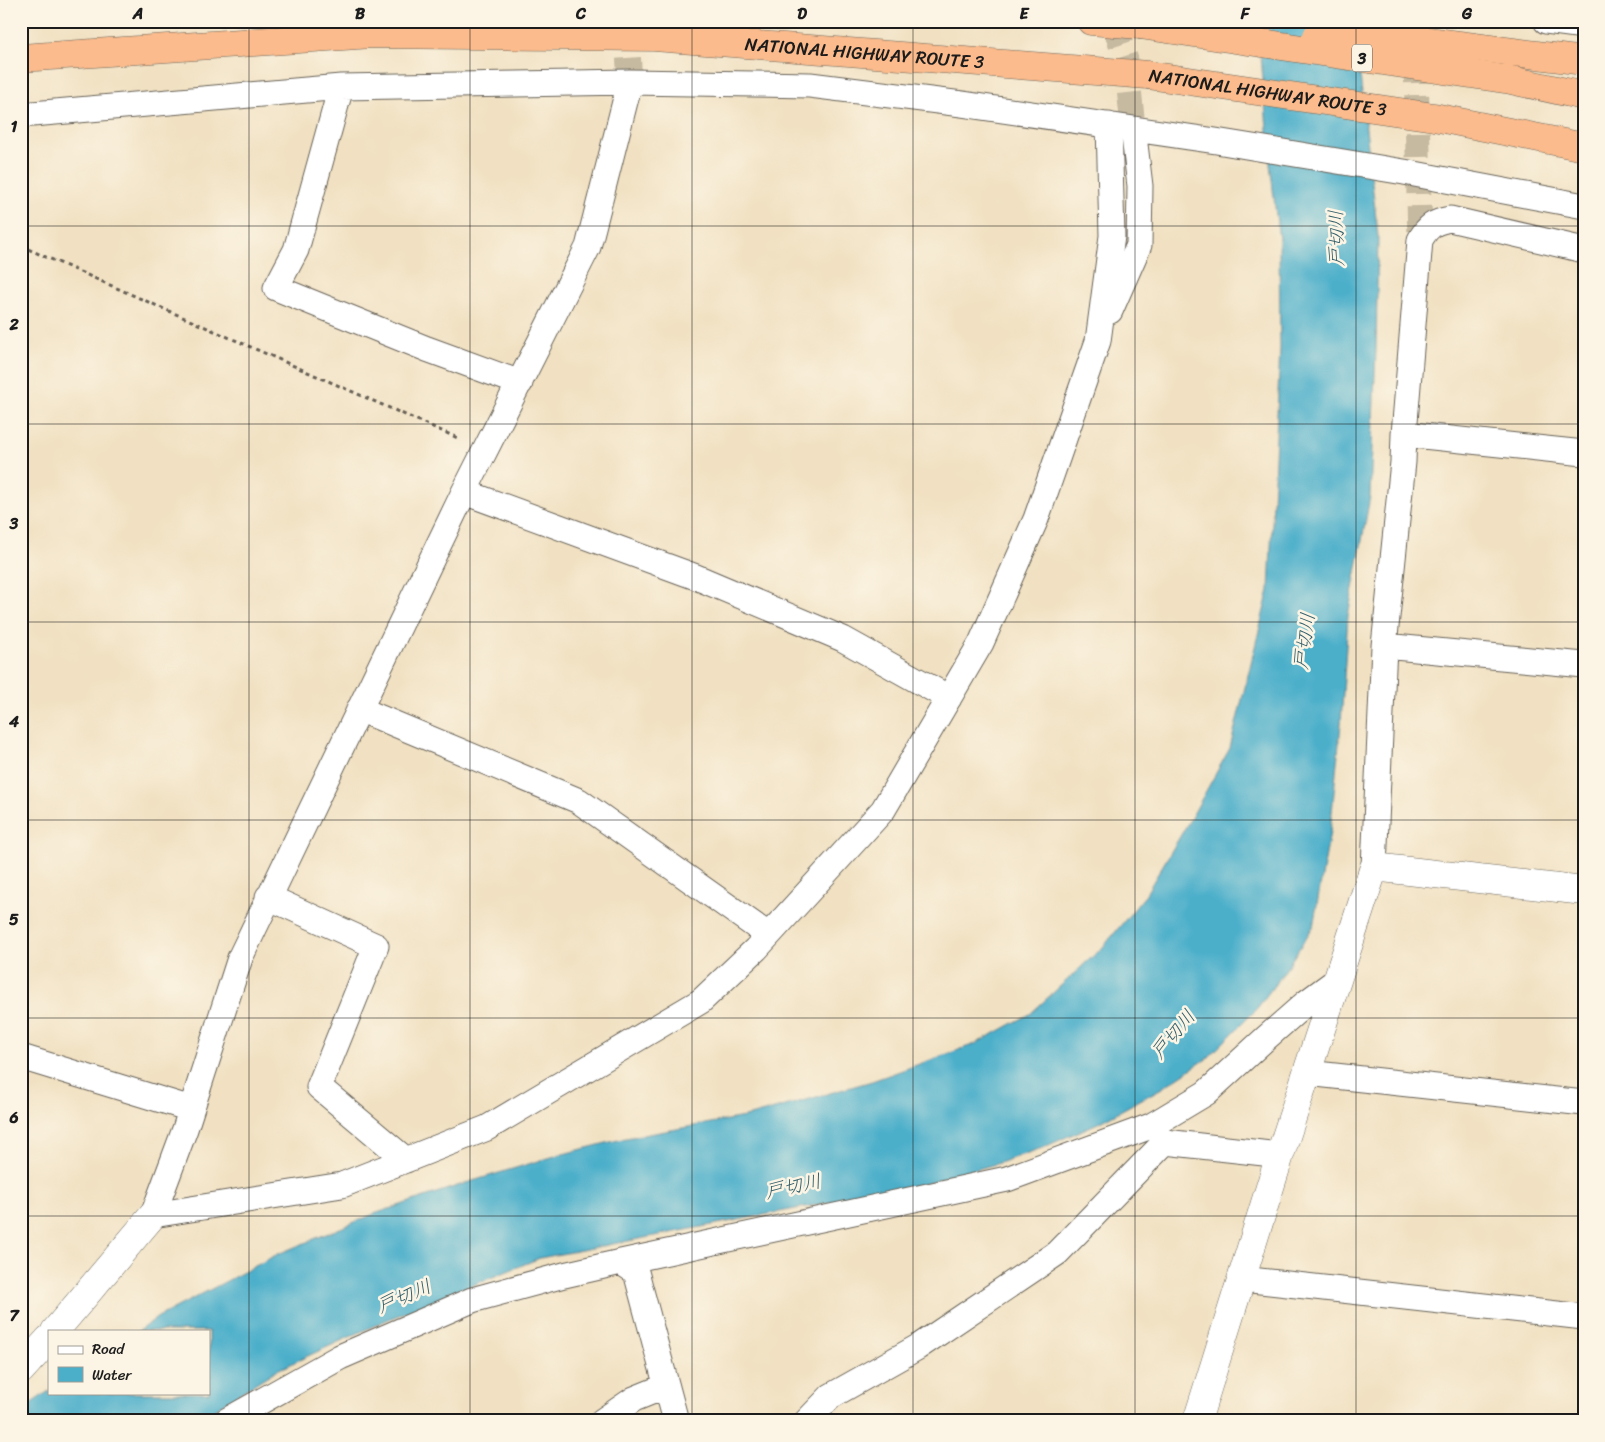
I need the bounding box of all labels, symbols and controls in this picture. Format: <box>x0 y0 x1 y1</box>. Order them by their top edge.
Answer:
text: A <box>132 0 143 28</box>
text: B <box>355 0 366 28</box>
text: C <box>575 0 587 28</box>
text: D <box>797 0 807 28</box>
text: E <box>1020 0 1030 28</box>
text: F <box>1240 0 1251 28</box>
text: G <box>1461 0 1473 28</box>
street label: NATIONAL HIGHWAY ROUTE 3 <box>744 28 985 78</box>
road number: 3 <box>1352 44 1372 72</box>
street label: NATIONAL HIGHWAY ROUTE 3 <box>1147 59 1389 126</box>
text: 1 <box>11 112 18 141</box>
water label: 戸切川 <box>1319 209 1353 267</box>
text: 2 <box>8 310 19 339</box>
text: 3 <box>9 509 19 538</box>
water label: 戸切川 <box>1284 610 1324 672</box>
text: 4 <box>8 707 19 736</box>
text: 5 <box>9 905 19 934</box>
water label: 戸切川 <box>1142 1002 1204 1066</box>
text: 6 <box>8 1103 19 1132</box>
water label: 戸切川 <box>762 1164 824 1208</box>
water label: 戸切川 <box>371 1270 437 1322</box>
text: 7 <box>9 1301 20 1330</box>
legend <box>48 1330 210 1394</box>
text: Road <box>92 1336 125 1362</box>
text: Water <box>92 1362 132 1388</box>

